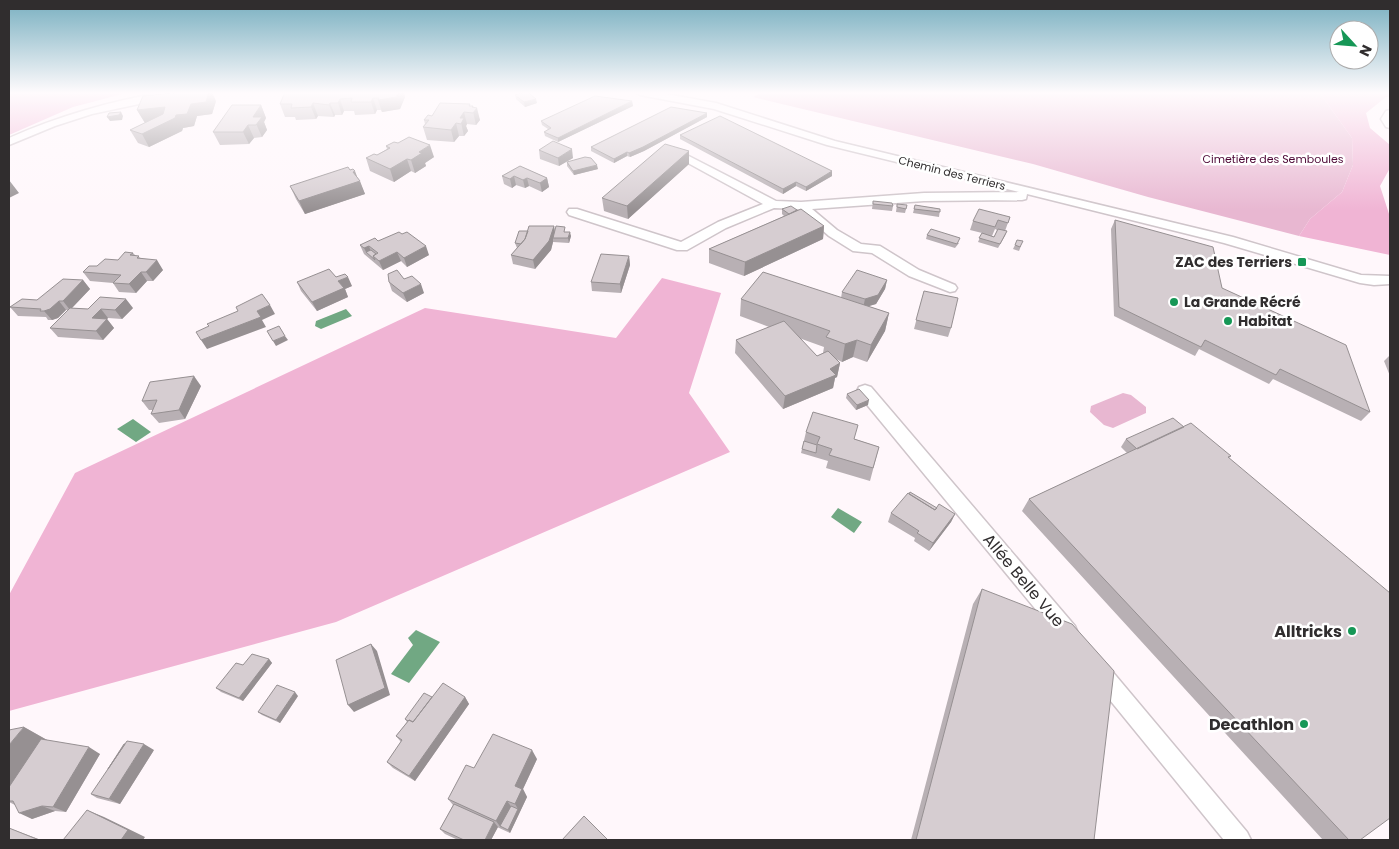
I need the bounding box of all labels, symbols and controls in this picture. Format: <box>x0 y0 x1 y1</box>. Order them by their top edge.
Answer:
north arrow <box>1329 20 1379 70</box>
text: N <box>1354 42 1377 60</box>
park label: Cimetière des Semboules <box>1202 151 1344 167</box>
street label: Chemin des Terriers <box>897 152 1007 194</box>
place label: ZAC des Terriers <box>1175 252 1292 272</box>
marker: ZAC des Terriers <box>1296 256 1308 268</box>
place label: La Grande Récré <box>1184 292 1301 312</box>
marker: La Grande Récré <box>1168 296 1180 308</box>
place label: Habitat <box>1238 311 1293 331</box>
marker: Habitat <box>1222 315 1234 327</box>
street label: Allée Belle Vue <box>978 529 1070 632</box>
place label: Alltricks <box>1274 620 1342 643</box>
marker: Alltricks <box>1346 625 1358 637</box>
place label: Decathlon <box>1209 713 1294 736</box>
marker: Decathlon <box>1298 718 1310 730</box>

